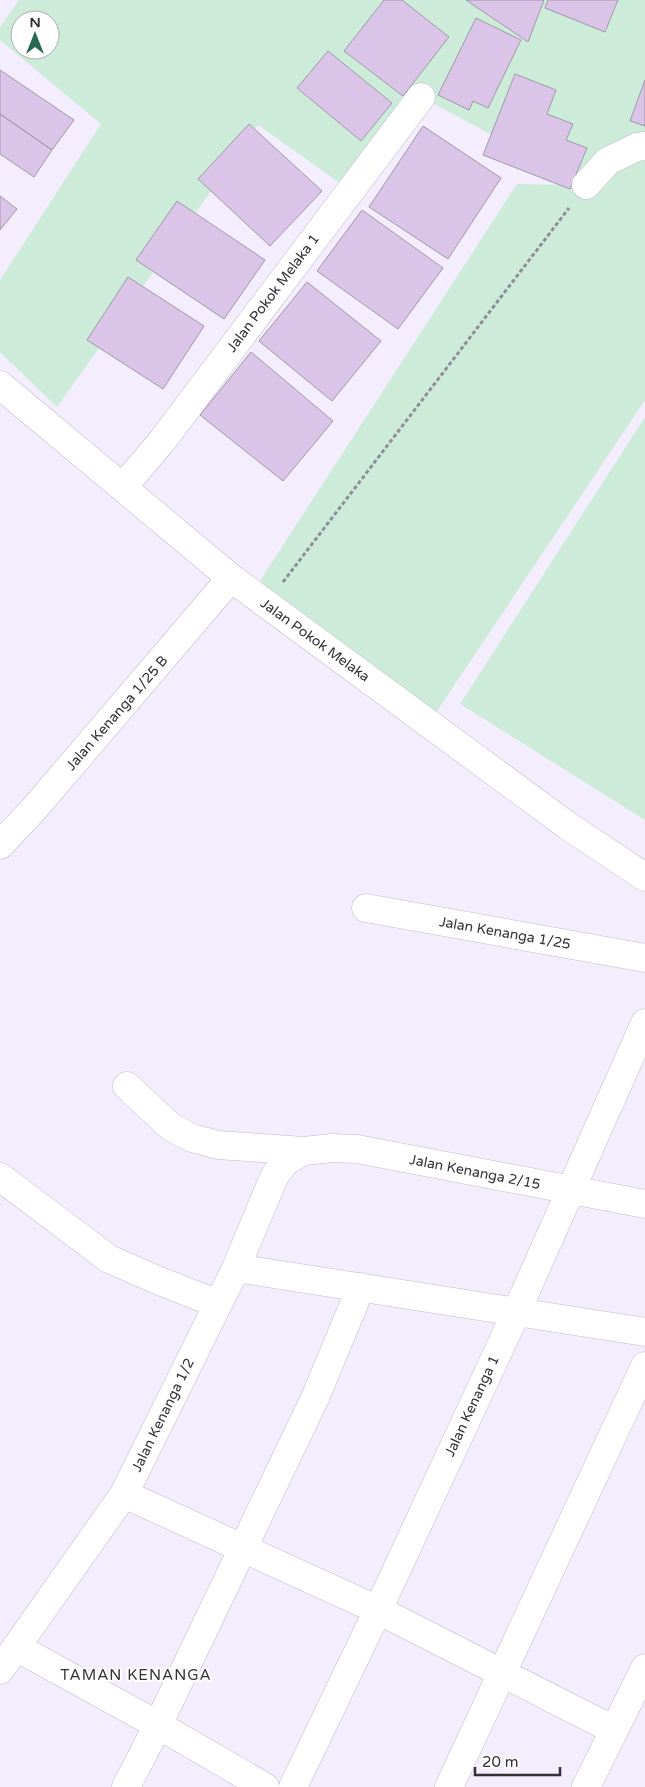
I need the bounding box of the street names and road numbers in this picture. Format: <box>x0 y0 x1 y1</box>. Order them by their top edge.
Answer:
street label: Jalan Pokok Melaka 1 <box>223 231 323 355</box>
street label: Jalan Pokok Melaka <box>257 595 373 685</box>
street label: Jalan Kenanga 1/25 B <box>63 652 171 774</box>
street label: Jalan Kenanga 1/25 <box>438 913 572 953</box>
street label: Jalan Kenanga 2/15 <box>408 1151 542 1193</box>
street label: Jalan Kenanga 1 <box>441 1353 503 1459</box>
street label: Jalan Kenanga 1/2 <box>128 1355 198 1475</box>

